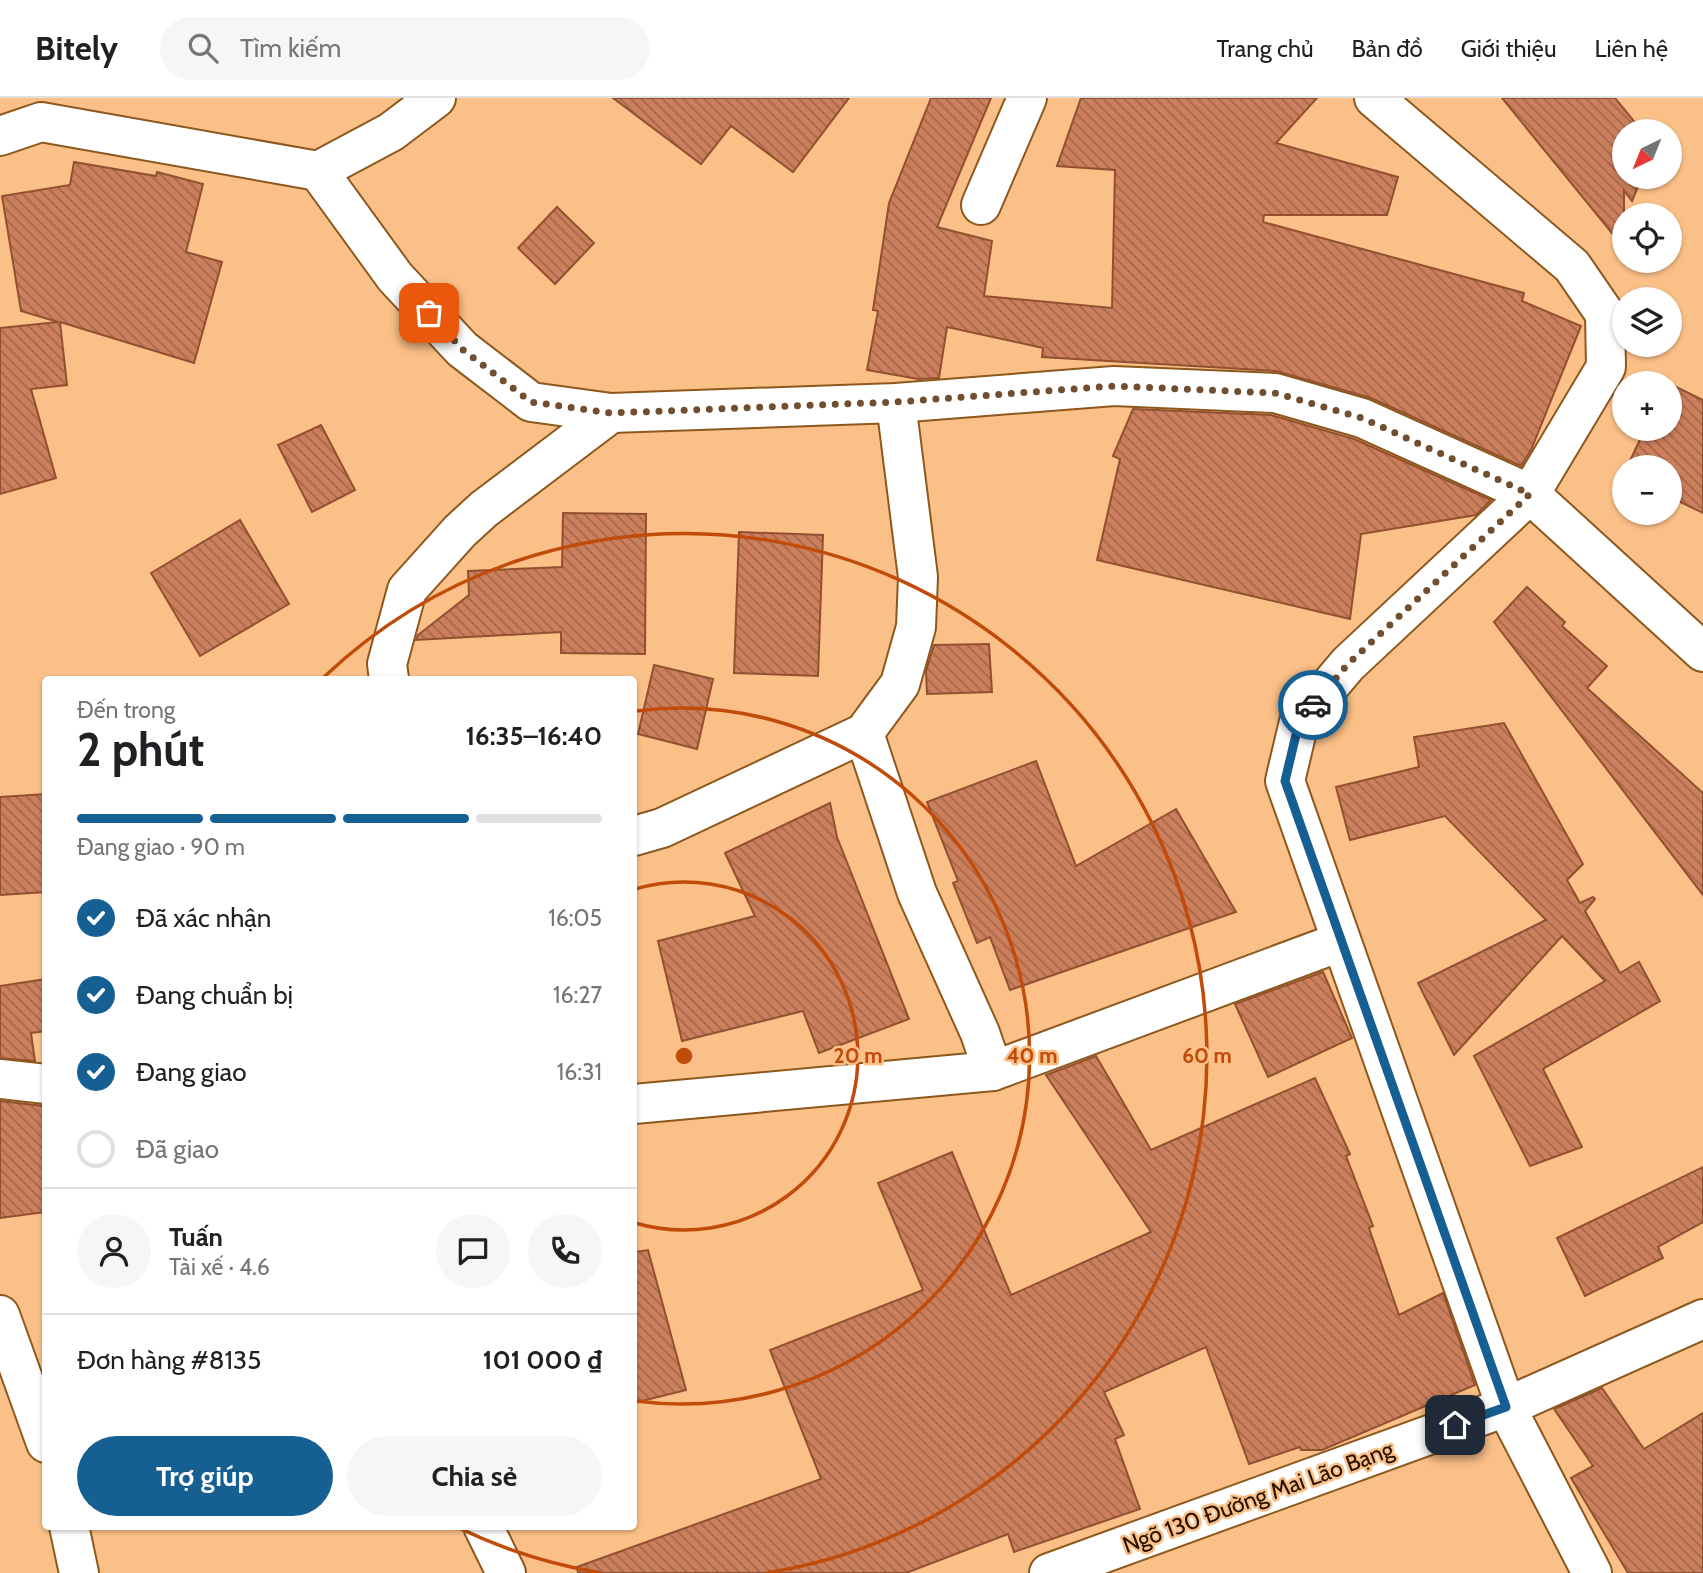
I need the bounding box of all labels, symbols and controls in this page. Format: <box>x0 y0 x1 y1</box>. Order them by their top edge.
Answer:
search box <box>160 17 650 80</box>
text: Bitely <box>35 28 118 68</box>
icon: search <box>184 29 222 67</box>
text: Tìm kiếm <box>240 32 341 64</box>
text: Trang chủ <box>1217 34 1313 63</box>
text: Bản đồ <box>1351 34 1423 63</box>
text: Giới thiệu <box>1461 34 1556 63</box>
text: Liên hệ <box>1594 34 1668 63</box>
north arrow <box>1612 119 1682 189</box>
map controls <box>1612 119 1682 525</box>
button: locate <box>1612 203 1682 273</box>
pin <box>399 283 459 343</box>
button: layers <box>1612 287 1682 357</box>
icon: bag <box>410 294 448 332</box>
button: + <box>1612 371 1682 441</box>
button: − <box>1612 455 1682 525</box>
courier <box>1278 670 1348 740</box>
icon: car <box>1294 686 1332 724</box>
text: Đến trong <box>77 696 175 724</box>
text: 16:35–16:40 <box>466 720 602 752</box>
text: 2 phút <box>77 722 204 778</box>
text: Đang giao · 90 m <box>77 833 245 861</box>
icon: check <box>77 899 115 937</box>
text: Đã xác nhận <box>136 902 271 934</box>
text: 16:05 <box>548 904 602 932</box>
icon: check <box>77 976 115 1014</box>
text: Đang chuẩn bị <box>136 979 293 1011</box>
text: 16:27 <box>553 981 602 1009</box>
text: 20 m <box>834 1043 882 1068</box>
text: 40 m <box>1007 1043 1057 1068</box>
text: 60 m <box>1182 1043 1232 1068</box>
centre of rings <box>672 1044 696 1068</box>
icon: check <box>77 1053 115 1091</box>
text: Đang giao <box>136 1056 247 1088</box>
text: 16:31 <box>557 1058 602 1086</box>
text: Đã giao <box>136 1133 219 1165</box>
button: person <box>77 1214 151 1288</box>
button: chat <box>436 1214 510 1288</box>
button: phone <box>528 1214 602 1288</box>
text: Tuấn <box>169 1221 223 1253</box>
text: Tài xế · 4.6 <box>169 1253 270 1281</box>
text: Đơn hàng #8135 <box>77 1344 261 1376</box>
text: 101 000 ₫ <box>483 1344 602 1376</box>
pin <box>1425 1395 1485 1455</box>
icon: home <box>1436 1406 1474 1444</box>
street label: Ngõ 130 Đường Mai Lão Bạng <box>1119 1435 1398 1559</box>
button: Trợ giúp <box>77 1436 333 1516</box>
button: Chia sẻ <box>347 1436 602 1516</box>

